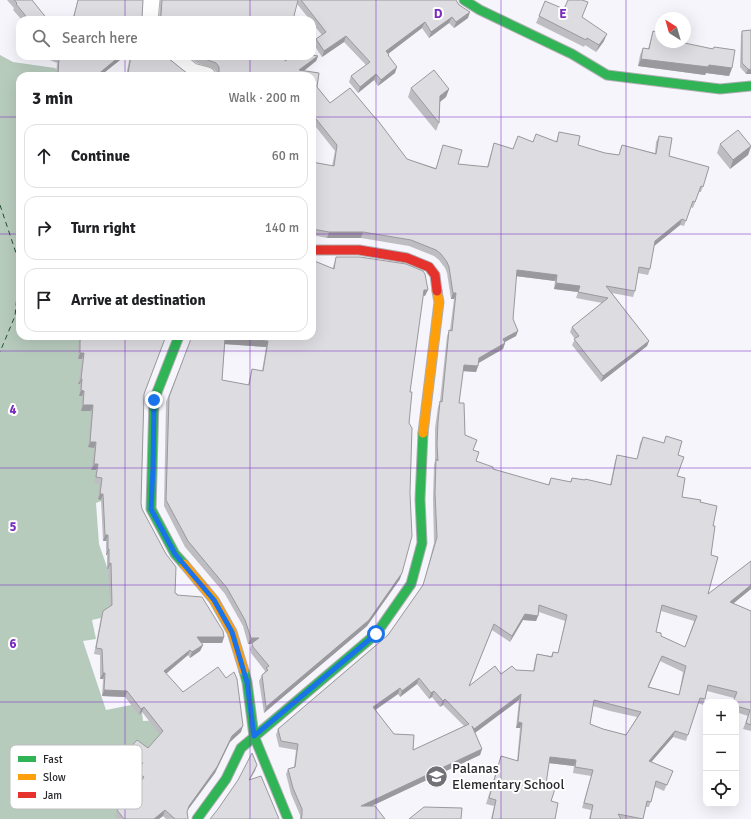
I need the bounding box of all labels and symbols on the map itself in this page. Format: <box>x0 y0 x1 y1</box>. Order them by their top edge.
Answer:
text: D <box>434 6 443 22</box>
text: E <box>559 6 567 22</box>
north arrow <box>655 12 691 48</box>
route end <box>145 391 163 409</box>
text: 4 <box>9 402 17 418</box>
text: 5 <box>9 519 17 535</box>
route start <box>367 625 385 643</box>
text: 6 <box>9 636 17 652</box>
legend <box>10 745 142 809</box>
text: Fast <box>43 753 63 766</box>
place label: Palanas Elementary School <box>452 760 565 793</box>
school or university icon: Palanas Elementary School <box>423 763 449 789</box>
text: Slow <box>43 771 66 784</box>
text: Jam <box>43 789 62 802</box>

